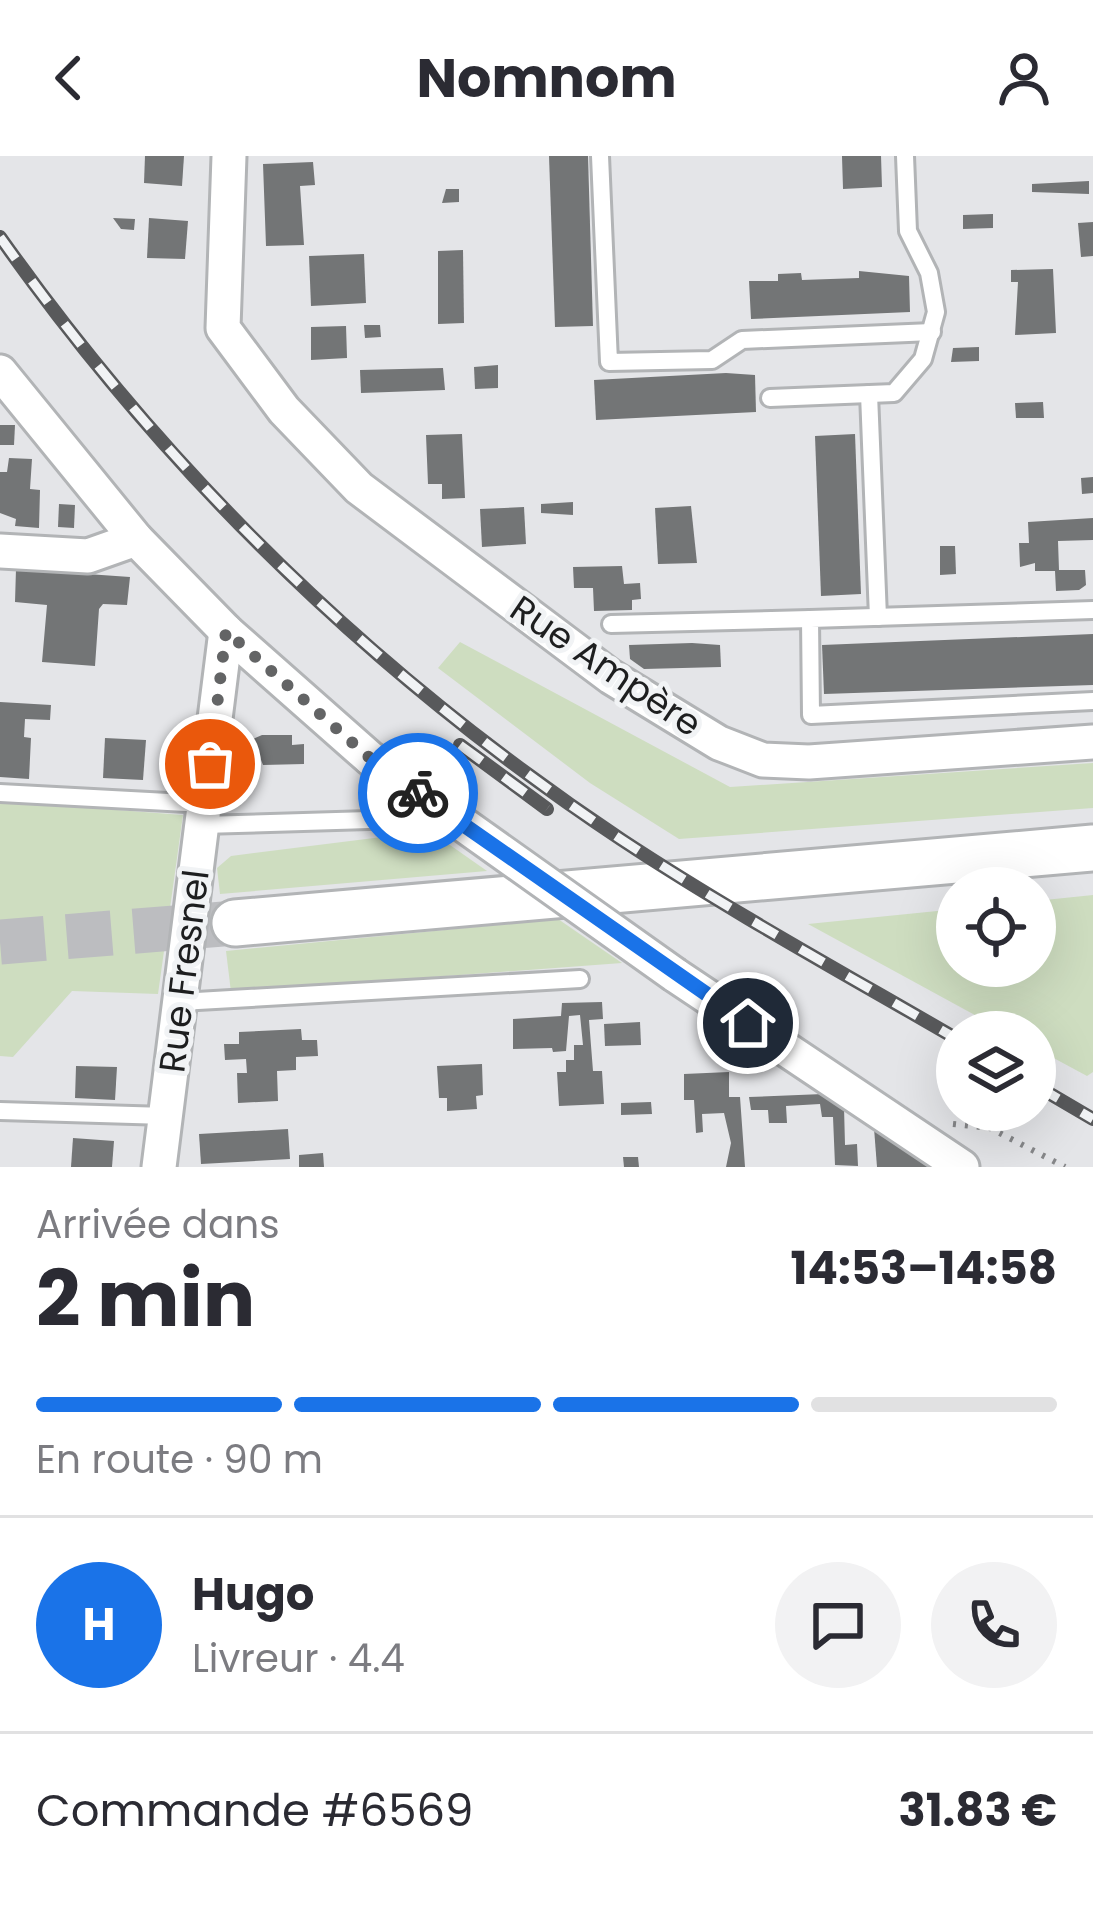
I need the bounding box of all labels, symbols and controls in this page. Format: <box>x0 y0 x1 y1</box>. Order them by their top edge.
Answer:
text: Nomnom <box>416 40 677 116</box>
icon: back <box>36 45 102 111</box>
icon: person <box>991 45 1057 111</box>
street label: Rue Ampère <box>500 583 712 749</box>
pin <box>159 713 261 815</box>
icon: bag <box>177 731 243 797</box>
courier <box>358 733 478 853</box>
icon: bike <box>385 760 451 826</box>
street label: Rue Fresnel <box>146 867 222 1075</box>
map controls <box>936 867 1056 1131</box>
button: locate <box>936 867 1056 987</box>
pin <box>697 972 799 1074</box>
icon: home <box>715 990 781 1056</box>
button: layers <box>936 1011 1056 1131</box>
text: Arrivée dans <box>36 1197 280 1252</box>
text: 14:53–14:58 <box>791 1237 1057 1300</box>
text: 2 min <box>36 1244 255 1353</box>
text: En route · 90 m <box>36 1432 323 1487</box>
button: chat <box>775 1562 901 1688</box>
button: phone <box>931 1562 1057 1688</box>
text: Hugo <box>192 1563 314 1626</box>
text: H <box>83 1593 115 1656</box>
text: Livreur · 4.4 <box>192 1631 405 1686</box>
text: Commande #6569 <box>36 1779 473 1842</box>
text: 31.83 € <box>898 1779 1057 1842</box>

